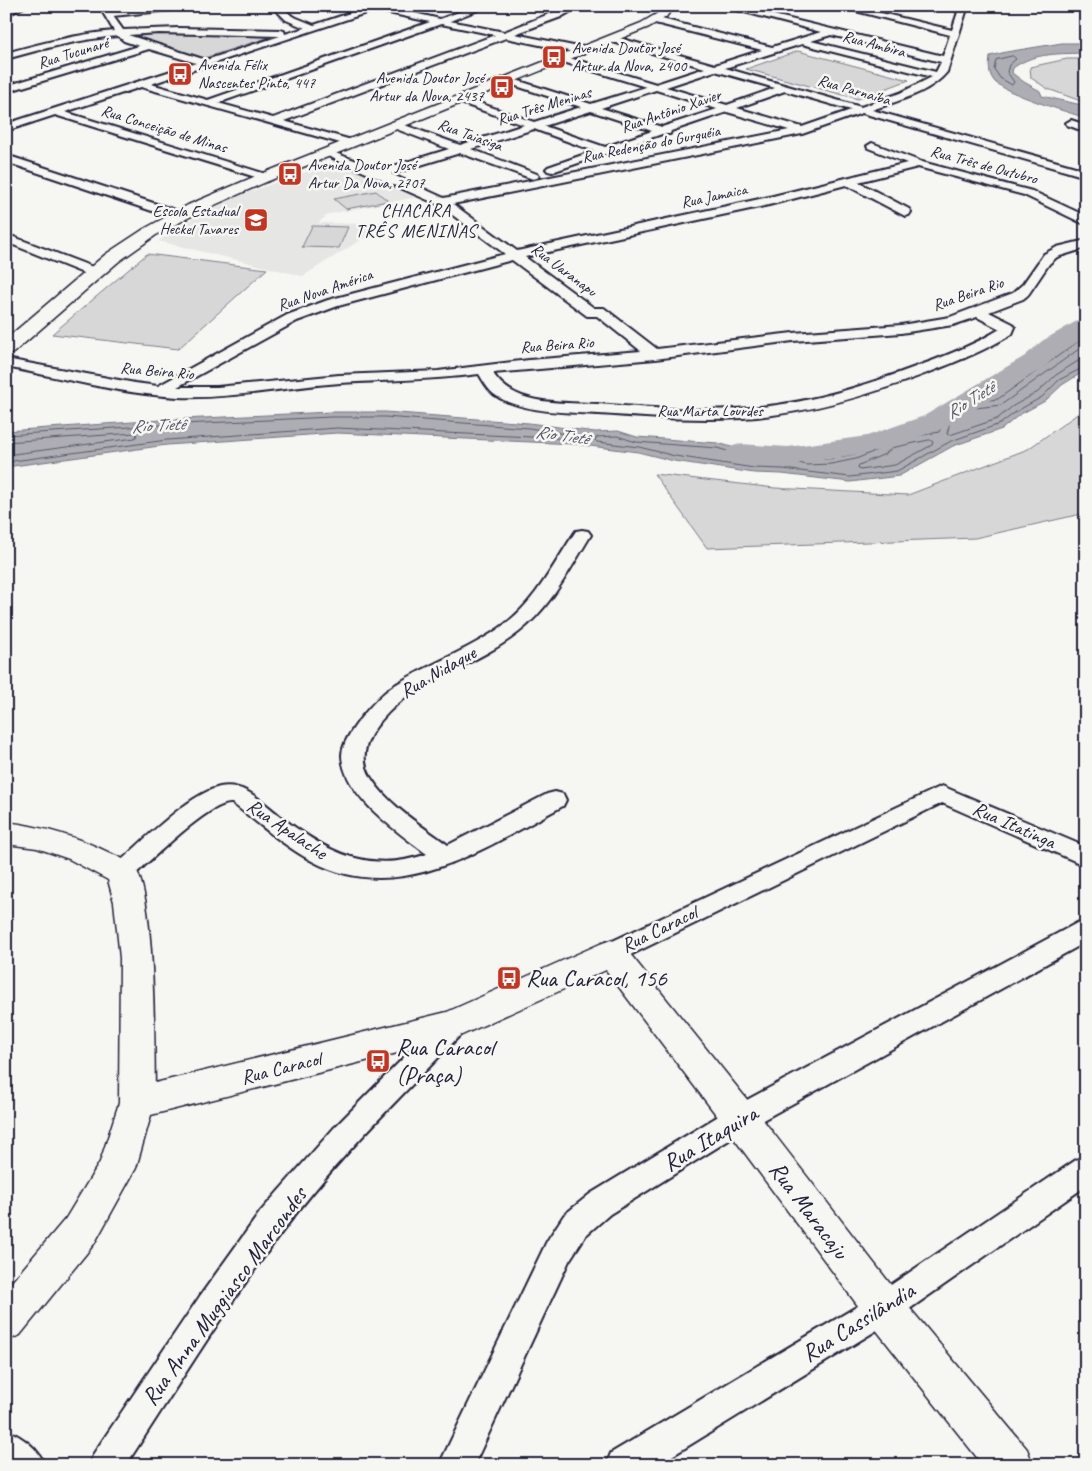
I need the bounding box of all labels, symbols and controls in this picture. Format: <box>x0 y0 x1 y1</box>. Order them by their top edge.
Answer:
street label: Rua Ambira <box>840 26 908 62</box>
street label: Rua Tucunaré <box>35 32 113 73</box>
place label: Avenida Doutor José Artur da Nova, 2400 <box>572 38 688 76</box>
bus stop icon: Avenida Doutor José Artur da Nova, 2400 <box>541 44 567 70</box>
place label: Avenida Félix Nascentes Pinto, 447 <box>198 55 316 93</box>
bus stop icon: Avenida Félix Nascentes Pinto, 447 <box>167 61 193 87</box>
place label: Avenida Doutor José Artur da Nova, 2437 <box>370 68 487 106</box>
street label: Rua Parnaíba <box>815 70 893 110</box>
bus stop icon: Avenida Doutor José Artur da Nova, 2437 <box>489 74 515 100</box>
street label: Rua Três Meninas <box>495 82 595 130</box>
street label: Rua Antônio Xavier <box>618 84 725 137</box>
street label: Rua Conceição de Minas <box>99 100 231 158</box>
street label: Rua Taiasiga <box>435 114 506 156</box>
street label: Rua Redenção do Gurguéia <box>580 121 723 167</box>
street label: Rua Três de Outubro <box>928 141 1041 189</box>
place label: Avenida Doutor José Artur Da Nova, 2707 <box>308 155 425 193</box>
bus stop icon: Avenida Doutor José Artur Da Nova, 2707 <box>277 161 303 187</box>
street label: Rua Jamaica <box>679 179 750 213</box>
district label: CHACÁRA TRÊS MENINAS <box>355 199 479 242</box>
place label: Escola Estadual Heckel Tavares <box>153 201 241 239</box>
school or university icon: Escola Estadual Heckel Tavares <box>243 207 269 233</box>
street label: Rua Uaranapu <box>527 239 602 302</box>
street label: Rua Nova América <box>275 264 377 316</box>
street label: Rua Beira Rio <box>930 272 1007 315</box>
street label: Rua Beira Rio <box>520 332 596 358</box>
street label: Rua Beira Rio <box>120 358 196 384</box>
water label: Rio Tietê <box>942 374 1002 423</box>
street label: Rua Marta Lourdes <box>657 401 764 421</box>
water label: Rio Tietê <box>131 412 189 437</box>
water label: Rio Tietê <box>534 420 594 450</box>
street label: Rua Nidaque <box>396 640 482 704</box>
street label: Rua Apalache <box>242 793 333 866</box>
street label: Rua Itatinga <box>969 796 1061 855</box>
street label: Rua Caracol <box>617 898 704 958</box>
place label: Rua Caracol, 156 <box>526 963 668 993</box>
bus stop icon: Rua Caracol, 156 <box>496 965 522 991</box>
place label: Rua Caracol (Praça) <box>396 1032 498 1090</box>
street label: Rua Caracol <box>238 1045 327 1090</box>
bus stop icon: Rua Caracol (Praça) <box>365 1048 391 1074</box>
street label: Rua Itaquira <box>657 1097 765 1178</box>
street label: Rua Maracaju <box>763 1155 857 1266</box>
street label: Rua Anna Muggiasco Marcondes <box>135 1179 314 1411</box>
street label: Rua Cassilândia <box>796 1275 921 1369</box>

